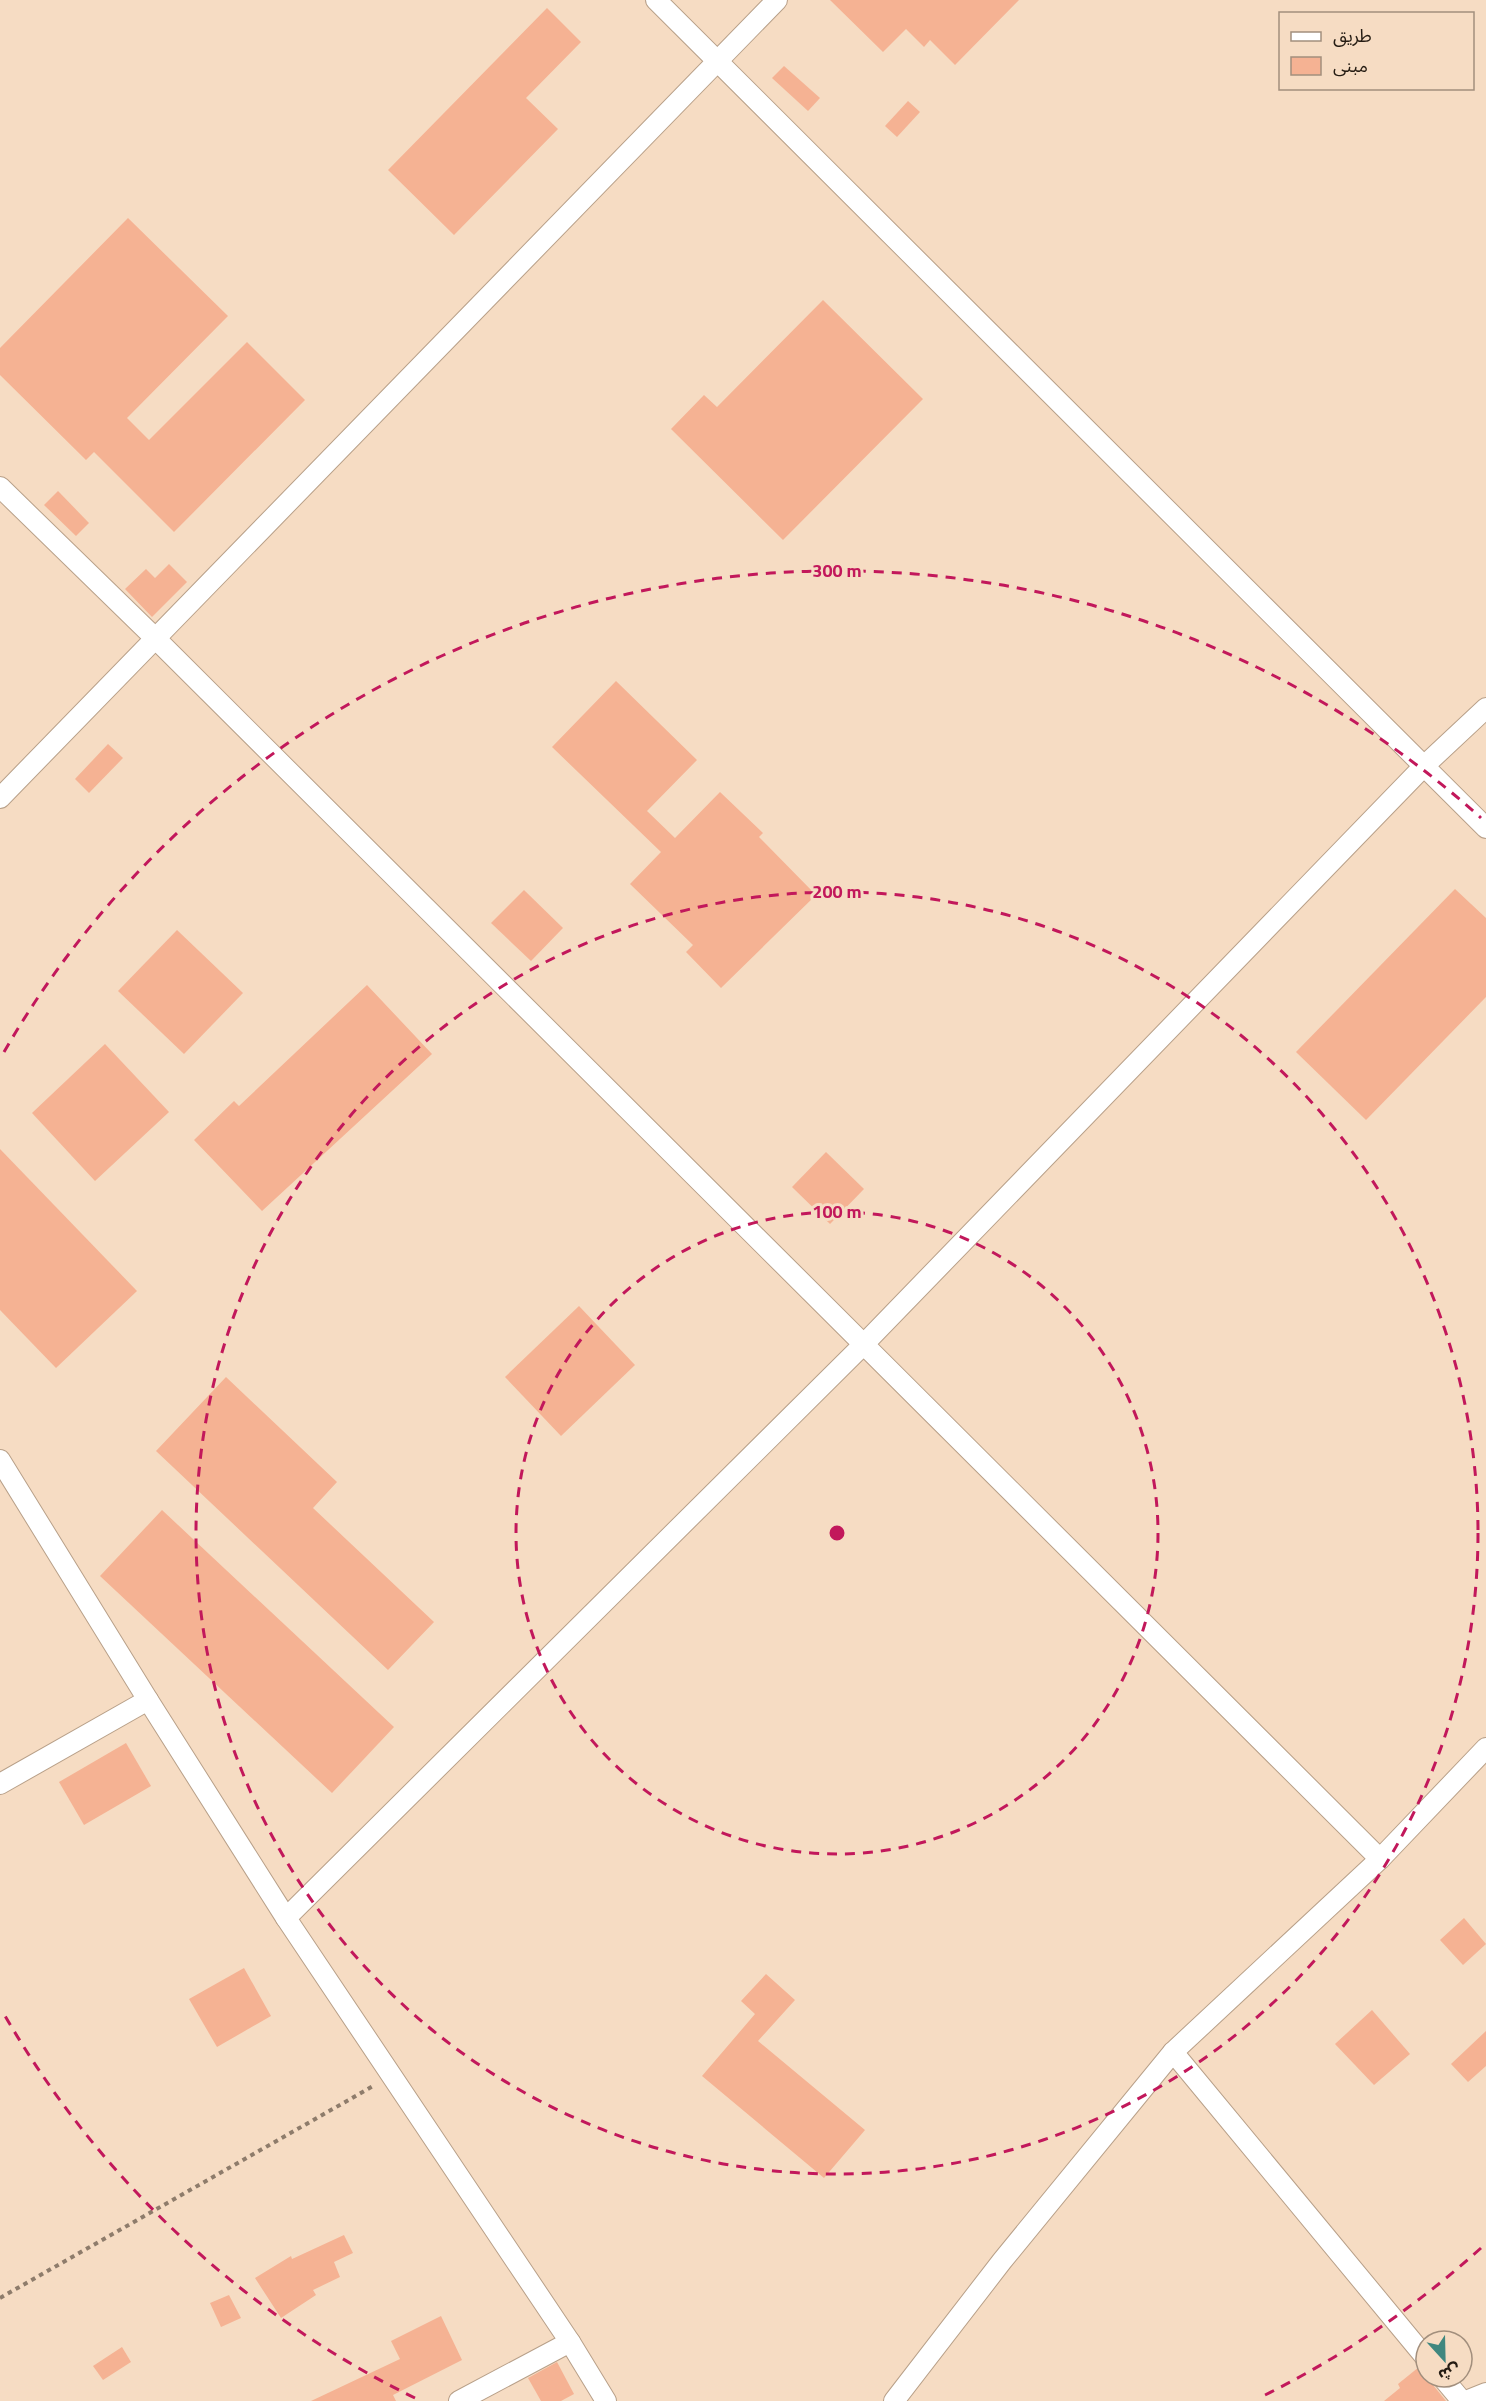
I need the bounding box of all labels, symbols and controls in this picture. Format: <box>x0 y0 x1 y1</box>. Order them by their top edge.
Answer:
legend <box>1279 12 1474 90</box>
text: طريق <box>1333 22 1372 49</box>
text: مبنى <box>1333 52 1368 79</box>
text: 300 m <box>812 557 862 584</box>
text: 200 m <box>812 878 862 905</box>
text: 100 m <box>812 1198 862 1225</box>
centre of rings <box>827 1523 847 1543</box>
north arrow <box>1414 2329 1474 2389</box>
text: ش <box>1435 2358 1464 2388</box>

